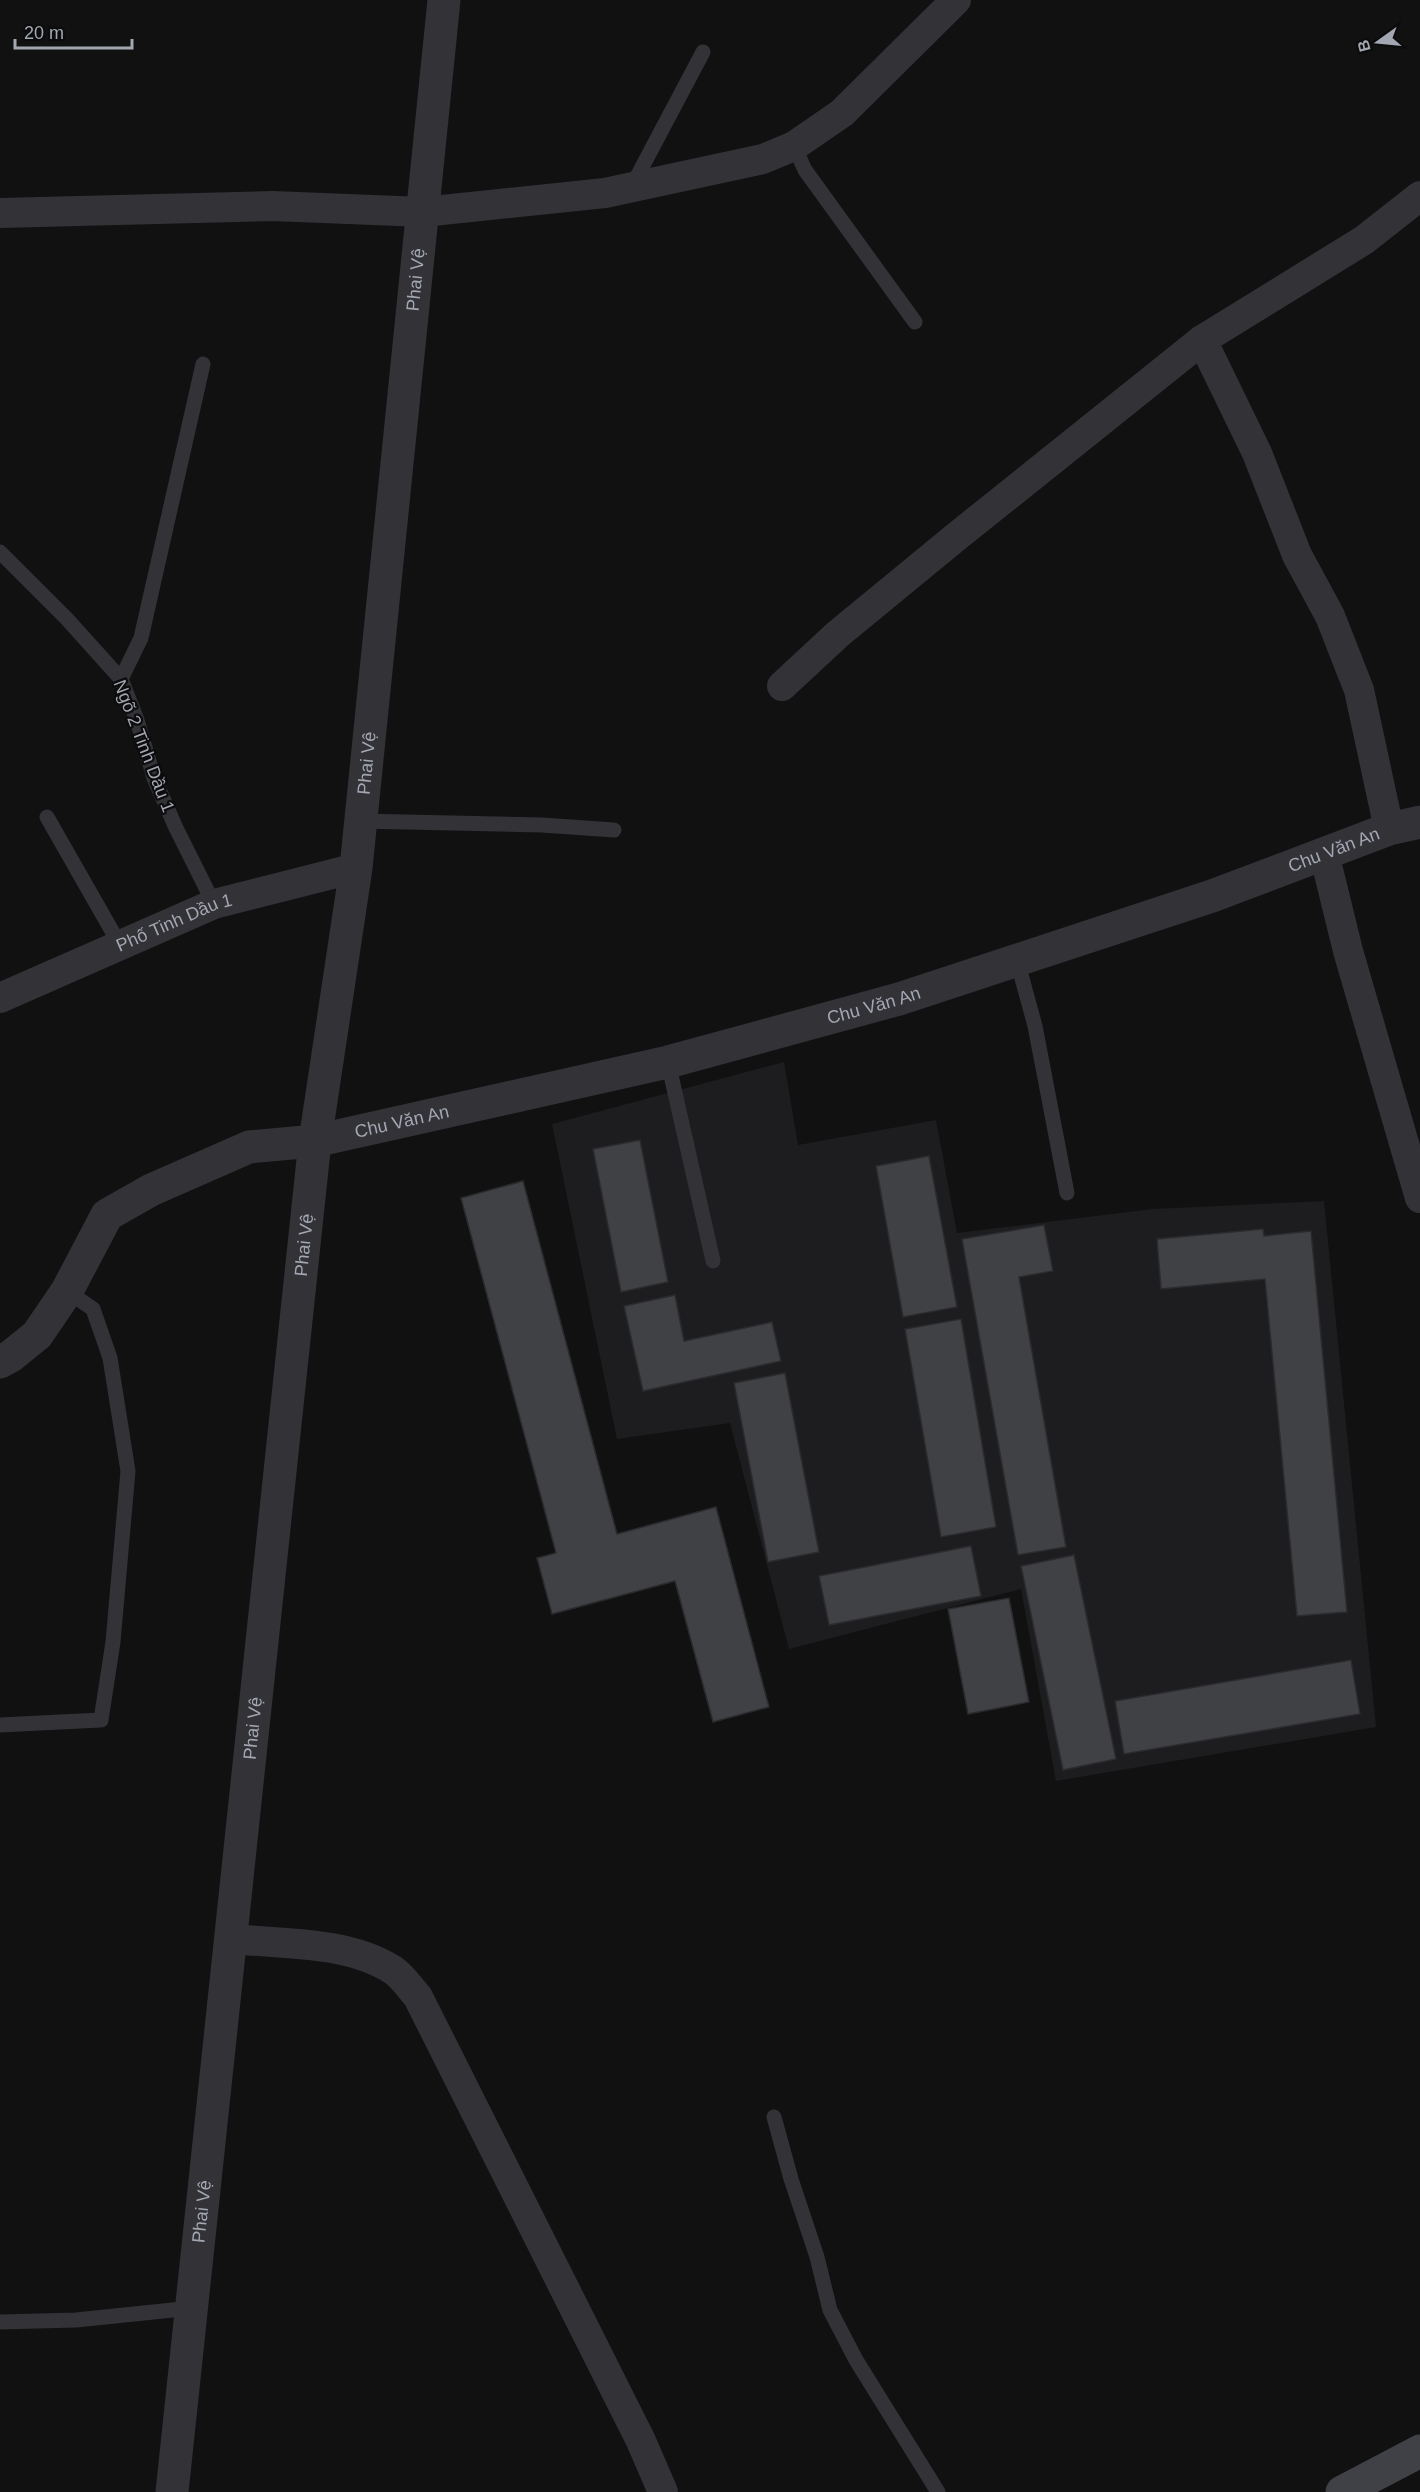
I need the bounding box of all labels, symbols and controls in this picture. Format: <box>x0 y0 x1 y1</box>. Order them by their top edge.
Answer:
scale bar <box>15 12 132 50</box>
north arrow <box>1348 12 1408 72</box>
text: 20 m <box>24 23 64 43</box>
text: B <box>1354 38 1374 54</box>
street label: Phai Vệ <box>403 247 429 312</box>
street label: Ngõ 2 Tinh Dầu 1 <box>110 677 178 815</box>
street label: Phai Vệ <box>353 731 380 796</box>
street label: Chu Văn An <box>1285 823 1382 876</box>
street label: Phố Tinh Dầu 1 <box>113 890 234 956</box>
street label: Chu Văn An <box>825 983 923 1028</box>
street label: Chu Văn An <box>353 1101 451 1142</box>
street label: Phai Vệ <box>291 1213 317 1277</box>
street label: Phai Vệ <box>240 1696 266 1761</box>
street label: Phai Vệ <box>188 2179 215 2244</box>

